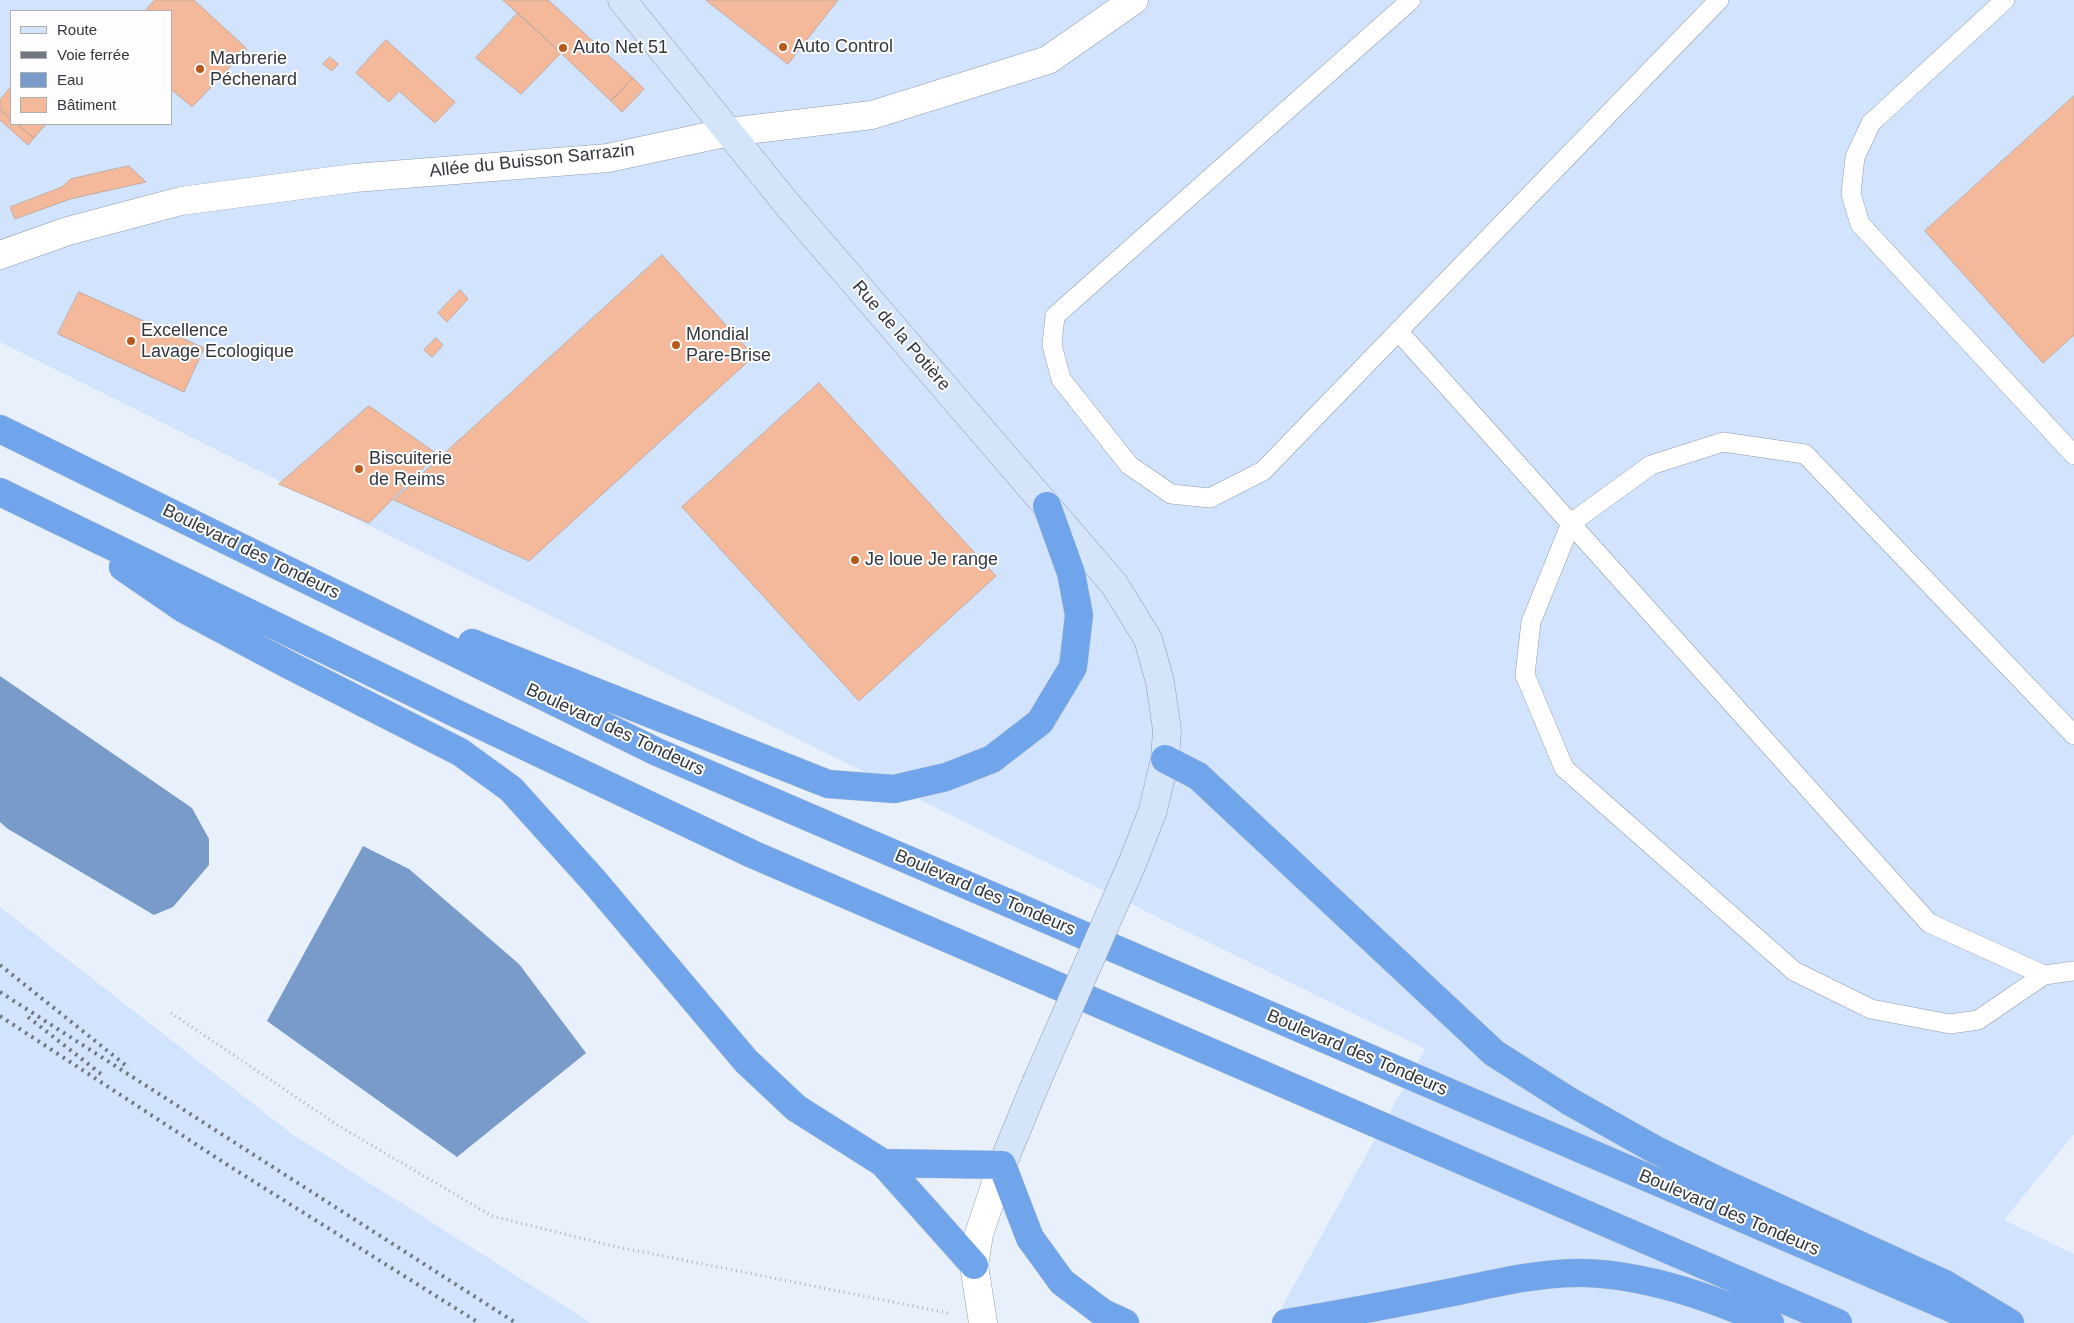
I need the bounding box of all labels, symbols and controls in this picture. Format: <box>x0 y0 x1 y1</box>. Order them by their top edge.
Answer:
legend <box>10 10 172 125</box>
text: Route <box>57 21 97 38</box>
place label: Auto Control <box>793 36 893 58</box>
place label: Auto Net 51 <box>573 37 668 59</box>
marker: Auto Control <box>777 41 789 53</box>
marker: Auto Net 51 <box>557 42 569 54</box>
text: Voie ferrée <box>57 46 130 63</box>
place label: Marbrerie Péchenard <box>210 48 297 90</box>
marker: Marbrerie Péchenard <box>194 63 206 75</box>
text: Eau <box>57 71 84 88</box>
text: Bâtiment <box>57 96 116 113</box>
street label: Allée du Buisson Sarrazin <box>428 139 636 183</box>
street label: Rue de la Potière <box>847 276 955 396</box>
place label: Excellence Lavage Ecologique <box>141 320 294 362</box>
place label: Mondial Pare-Brise <box>686 324 771 366</box>
marker: Excellence Lavage Ecologique <box>125 335 137 347</box>
marker: Mondial Pare-Brise <box>670 339 682 351</box>
place label: Biscuiterie de Reims <box>369 448 452 490</box>
marker: Biscuiterie de Reims <box>353 463 365 475</box>
street label: Boulevard des Tondeurs <box>159 500 343 604</box>
place label: Je loue Je range <box>865 549 998 571</box>
marker: Je loue Je range <box>849 554 861 566</box>
street label: Boulevard des Tondeurs <box>522 679 708 781</box>
street label: Boulevard des Tondeurs <box>891 845 1079 941</box>
street label: Boulevard des Tondeurs <box>1263 1005 1451 1101</box>
street label: Boulevard des Tondeurs <box>1635 1165 1823 1261</box>

